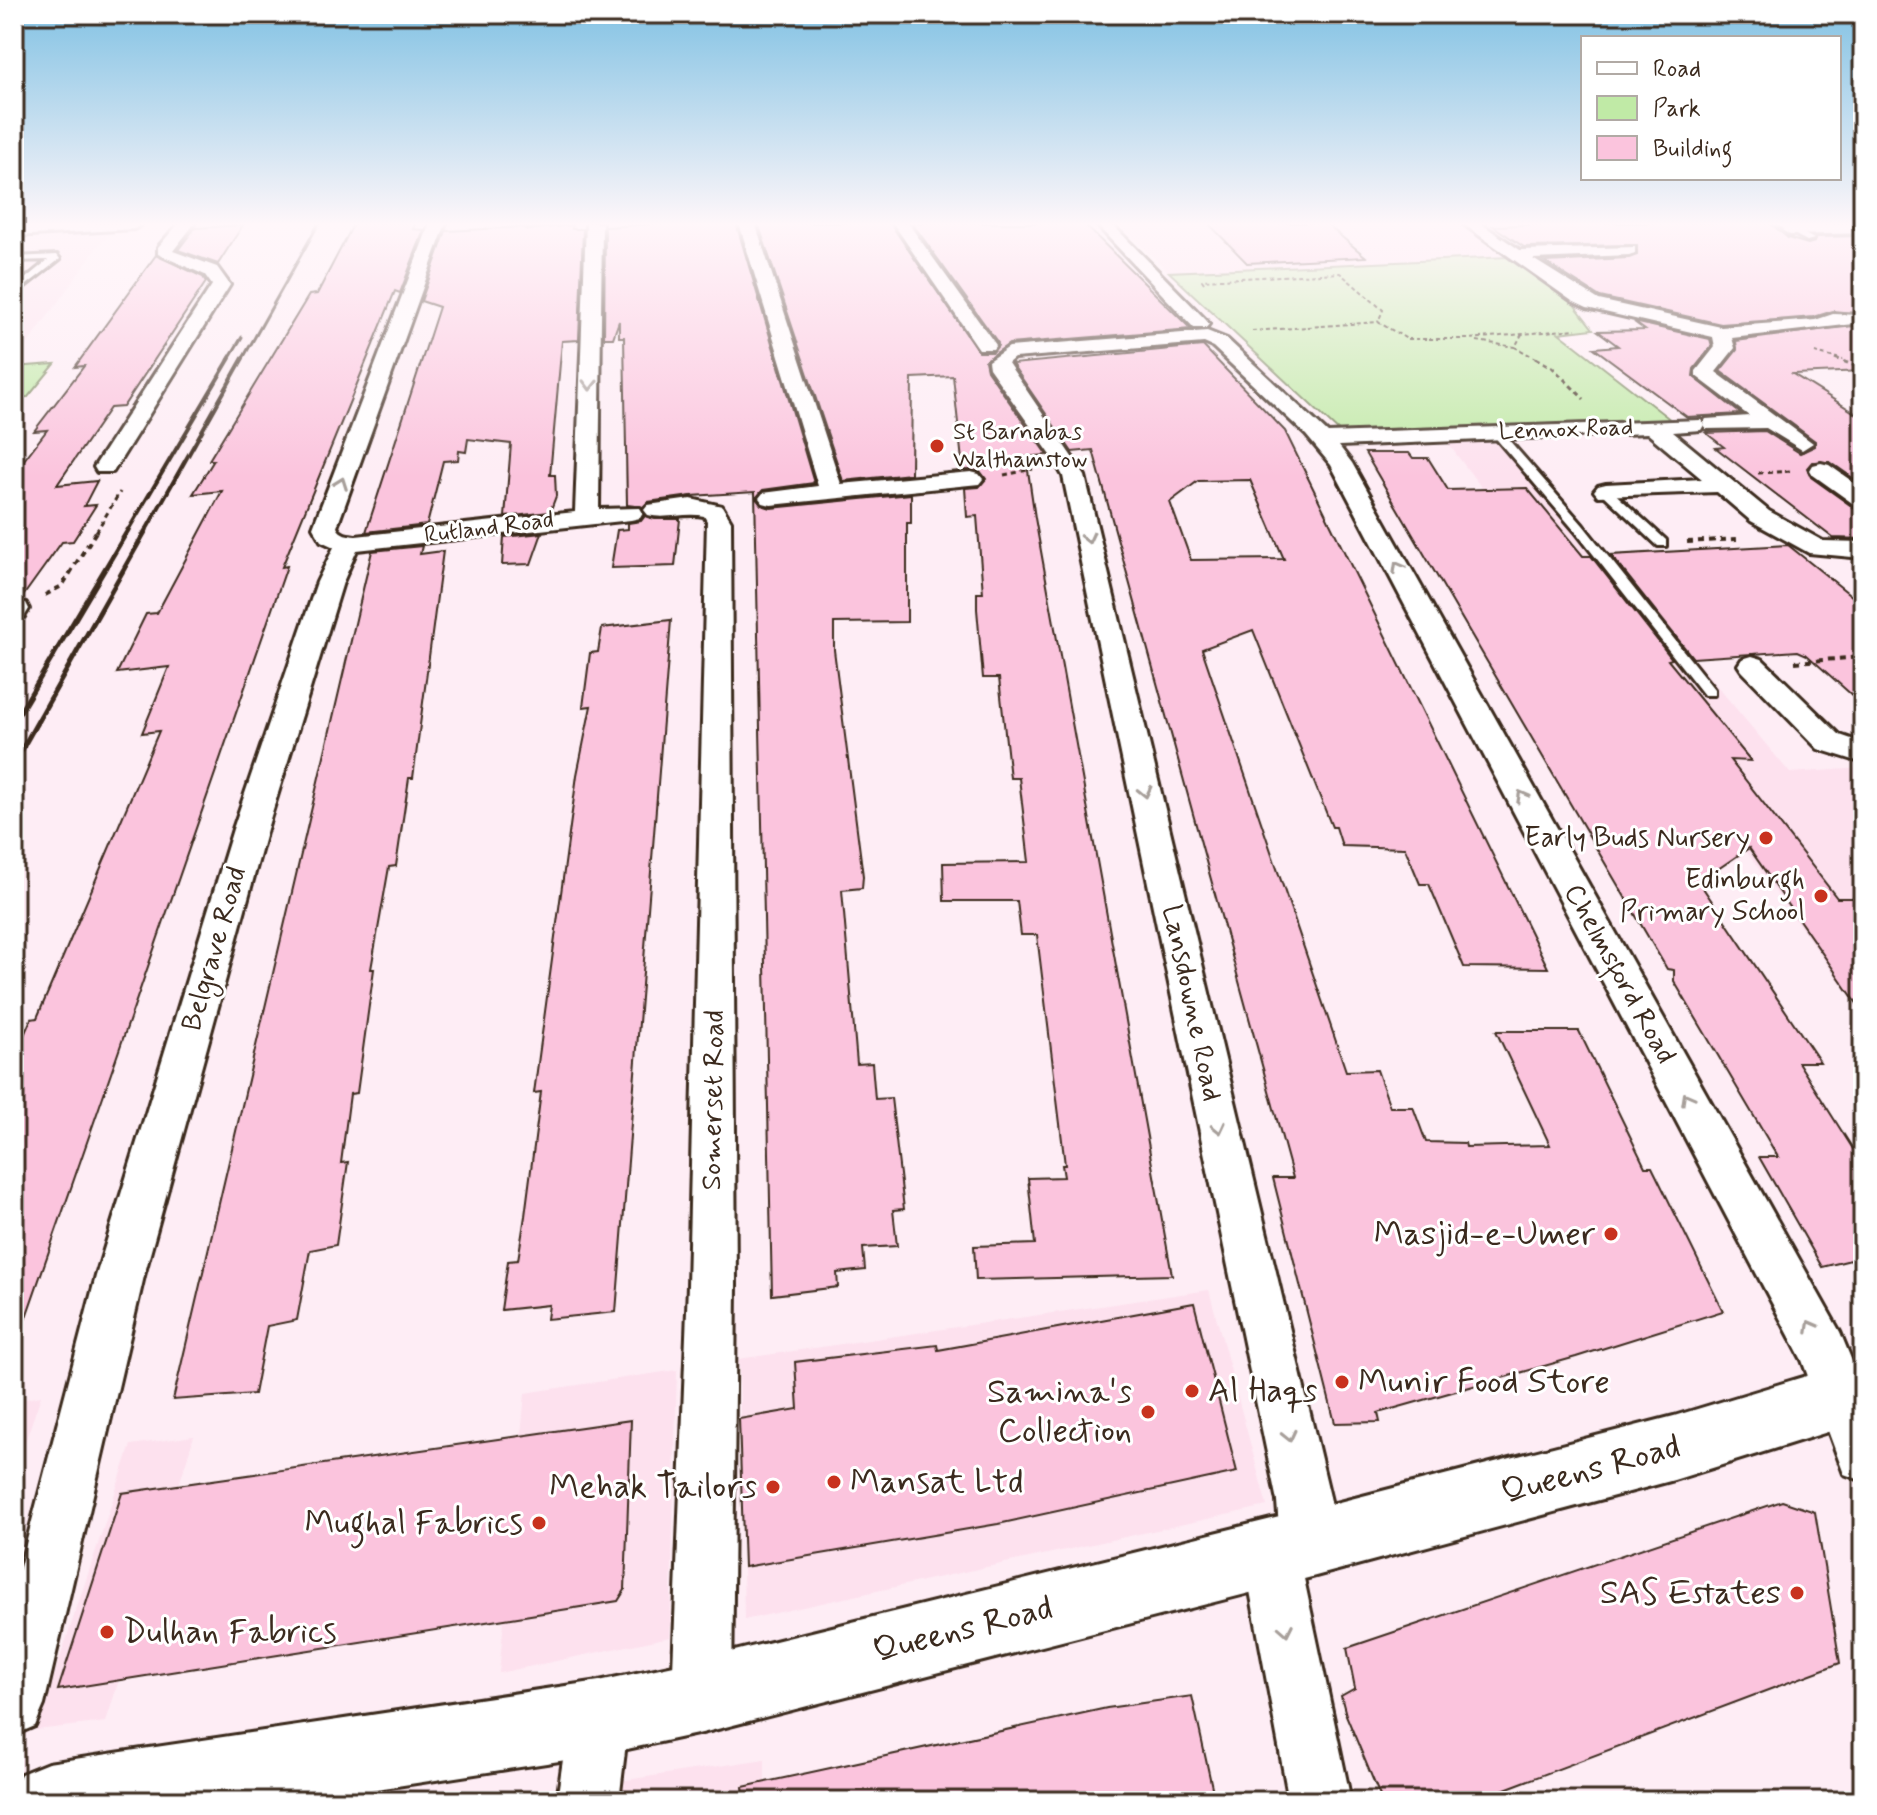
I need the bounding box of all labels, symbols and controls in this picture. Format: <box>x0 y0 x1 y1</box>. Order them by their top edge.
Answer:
legend <box>1581 36 1841 180</box>
text: Road <box>1653 54 1701 85</box>
text: Park <box>1653 94 1701 125</box>
text: Building <box>1653 134 1733 168</box>
one-way arrow <box>581 379 599 392</box>
street label: Lennox Road <box>1498 412 1634 448</box>
place label: St Barnabas Walthamstow <box>953 417 1087 476</box>
marker: St Barnabas Walthamstow <box>928 437 946 455</box>
one-way arrow <box>331 477 348 491</box>
street label: Rutland Road <box>422 505 556 551</box>
one-way arrow <box>1079 531 1096 545</box>
one-way arrow <box>1392 561 1407 576</box>
one-way arrow <box>1135 785 1152 799</box>
one-way arrow <box>1516 790 1532 805</box>
place label: Early Buds Nursery <box>1524 820 1750 857</box>
marker: Early Buds Nursery <box>1757 829 1775 847</box>
street label: Belgrave Road <box>174 862 258 1036</box>
place label: Edinburgh Primary School <box>1620 862 1805 931</box>
street label: Chelmsford Road <box>1553 878 1684 1071</box>
marker: Edinburgh Primary School <box>1812 887 1830 905</box>
street label: Lansdowne Road <box>1152 901 1230 1105</box>
street label: Somerset Road <box>694 1009 734 1191</box>
one-way arrow <box>1681 1092 1696 1106</box>
one-way arrow <box>1210 1121 1227 1134</box>
place label: Masjid-e-Umer <box>1374 1212 1596 1257</box>
marker: Masjid-e-Umer <box>1602 1225 1620 1243</box>
one-way arrow <box>1805 1321 1821 1335</box>
place label: Munir Food Store <box>1358 1360 1610 1405</box>
place label: Al Haqs <box>1208 1369 1318 1414</box>
place label: Samina's Collection <box>987 1370 1132 1454</box>
marker: Munir Food Store <box>1333 1373 1351 1391</box>
marker: Al Haqs <box>1183 1382 1201 1400</box>
marker: Samina's Collection <box>1139 1403 1157 1421</box>
street label: Queens Road <box>1497 1425 1685 1515</box>
one-way arrow <box>1279 1429 1296 1443</box>
place label: Mansat Ltd <box>850 1460 1024 1505</box>
place label: Mehak Tailors <box>549 1465 757 1510</box>
marker: Mansat Ltd <box>825 1473 843 1491</box>
marker: Mehak Tailors <box>764 1478 782 1496</box>
place label: Mughal Fabrics <box>304 1501 523 1549</box>
marker: Mughal Fabrics <box>530 1514 548 1532</box>
place label: SAS Estates <box>1600 1571 1781 1616</box>
marker: SAS Estates <box>1788 1584 1806 1602</box>
street label: Queens Road <box>869 1586 1057 1674</box>
place label: Dulhan Fabrics <box>123 1610 337 1655</box>
marker: Dulhan Fabrics <box>98 1623 116 1641</box>
one-way arrow <box>1277 1623 1294 1636</box>

